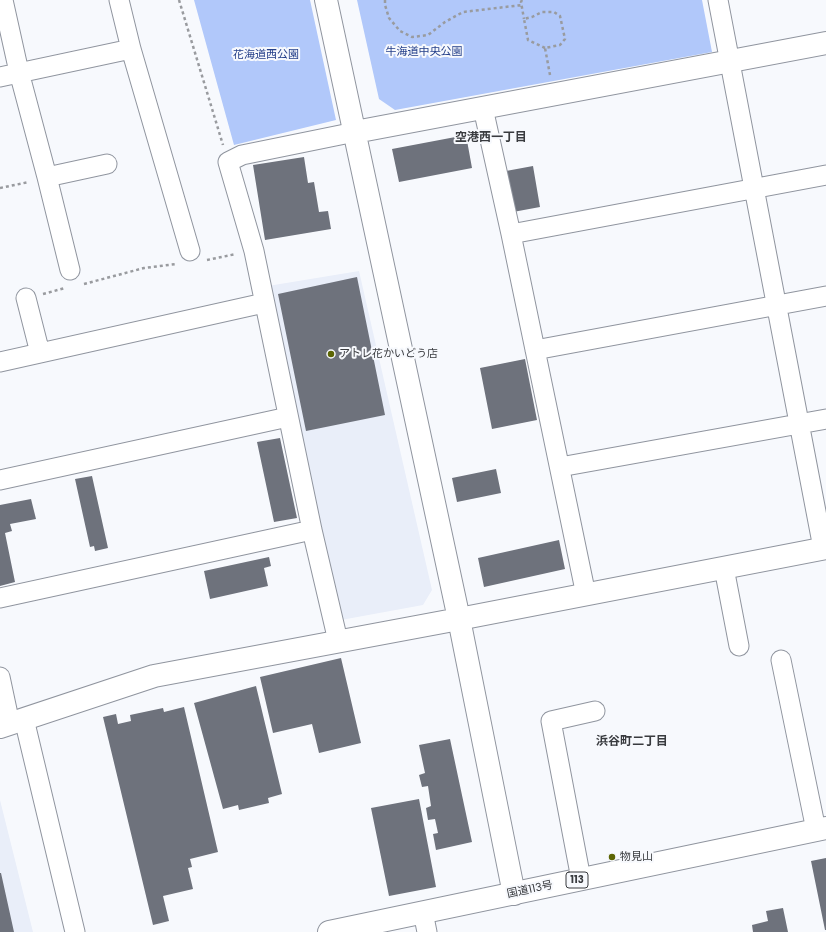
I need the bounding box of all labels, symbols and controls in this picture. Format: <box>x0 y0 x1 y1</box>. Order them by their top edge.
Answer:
park label: 牛海道中央公園 <box>386 45 462 59</box>
park label: 花海道西公園 <box>233 48 299 62</box>
district label: 空港西一丁目 <box>455 131 527 145</box>
place label: アトレ花かいどう店 <box>339 347 438 361</box>
marker: アトレ花かいどう店 <box>326 349 336 359</box>
district label: 浜谷町二丁目 <box>596 735 668 749</box>
place label: 物見山 <box>620 850 653 864</box>
marker: 物見山 <box>607 852 617 862</box>
road number: 113 <box>566 872 588 888</box>
street label: 国道113号 <box>506 879 554 901</box>

